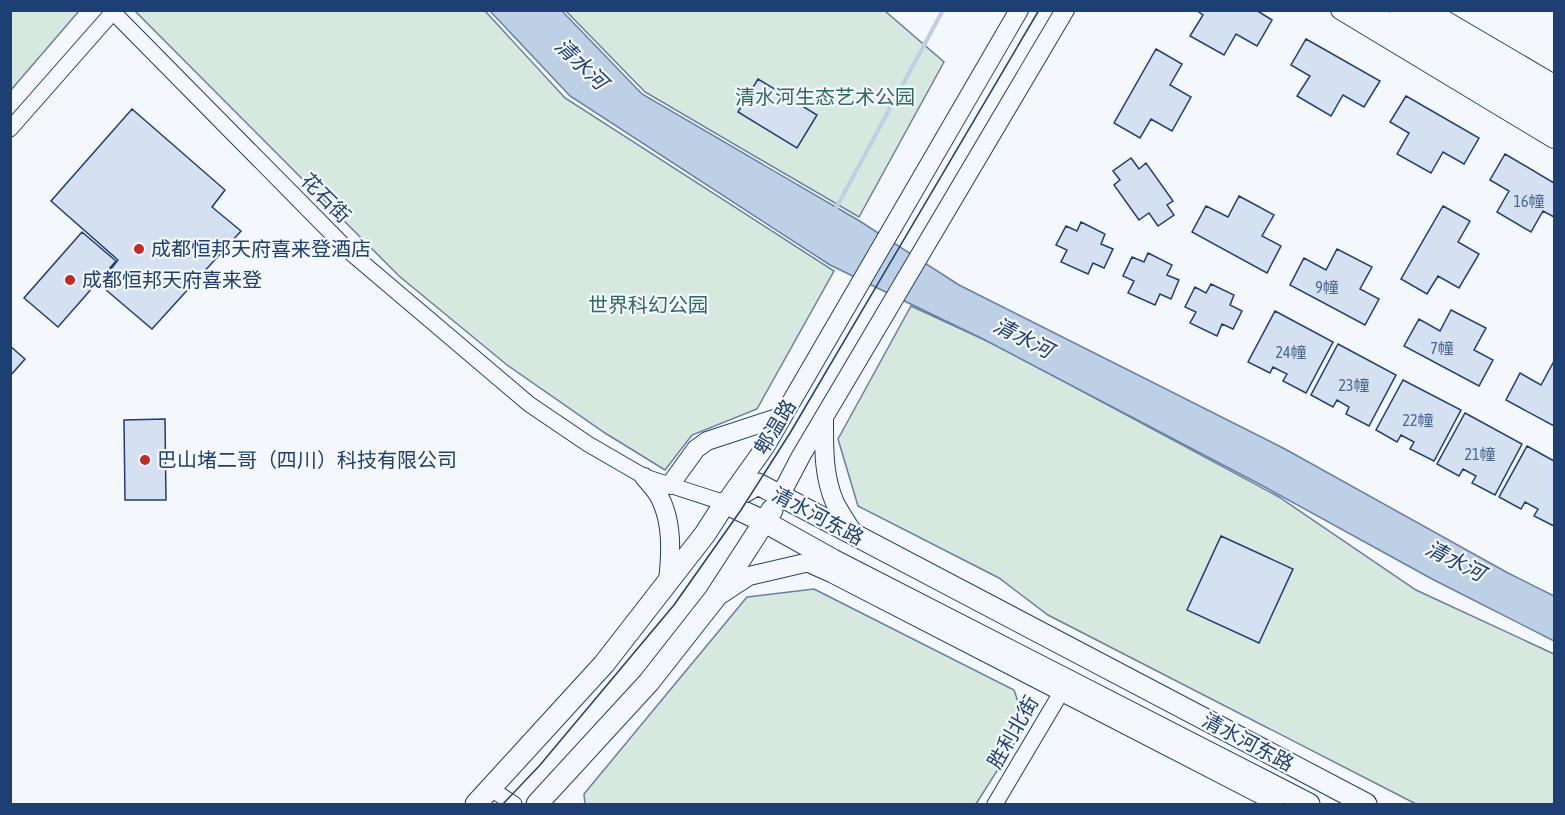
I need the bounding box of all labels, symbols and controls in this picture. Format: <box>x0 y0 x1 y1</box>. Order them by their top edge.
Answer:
water label: 清水河 <box>551 33 616 97</box>
park label: 清水河生态艺术公园 <box>735 85 915 108</box>
street label: 花石街 <box>297 168 356 227</box>
house number: 16幢 <box>1513 192 1545 210</box>
place label: 成都恒邦天府喜来登酒店 <box>151 237 371 260</box>
marker: 成都恒邦天府喜来登酒店 <box>132 242 146 256</box>
place label: 成都恒邦天府喜来登 <box>82 268 262 291</box>
marker: 成都恒邦天府喜来登 <box>63 273 77 287</box>
house number: 9幢 <box>1315 278 1339 296</box>
park label: 世界科幻公园 <box>588 293 708 316</box>
water label: 清水河 <box>990 312 1061 364</box>
house number: 7幢 <box>1430 339 1454 357</box>
house number: 24幢 <box>1275 343 1307 361</box>
house number: 23幢 <box>1338 376 1370 394</box>
street label: 郫温路 <box>749 395 800 458</box>
house number: 22幢 <box>1402 411 1434 429</box>
house number: 21幢 <box>1464 445 1496 463</box>
place label: 巴山堵二哥（四川）科技有限公司 <box>157 448 457 471</box>
marker: 巴山堵二哥（四川）科技有限公司 <box>138 453 152 467</box>
street label: 清水河东路 <box>769 482 868 549</box>
water label: 清水河 <box>1422 535 1493 587</box>
street label: 胜利北街 <box>983 691 1043 772</box>
street label: 清水河东路 <box>1199 708 1298 775</box>

